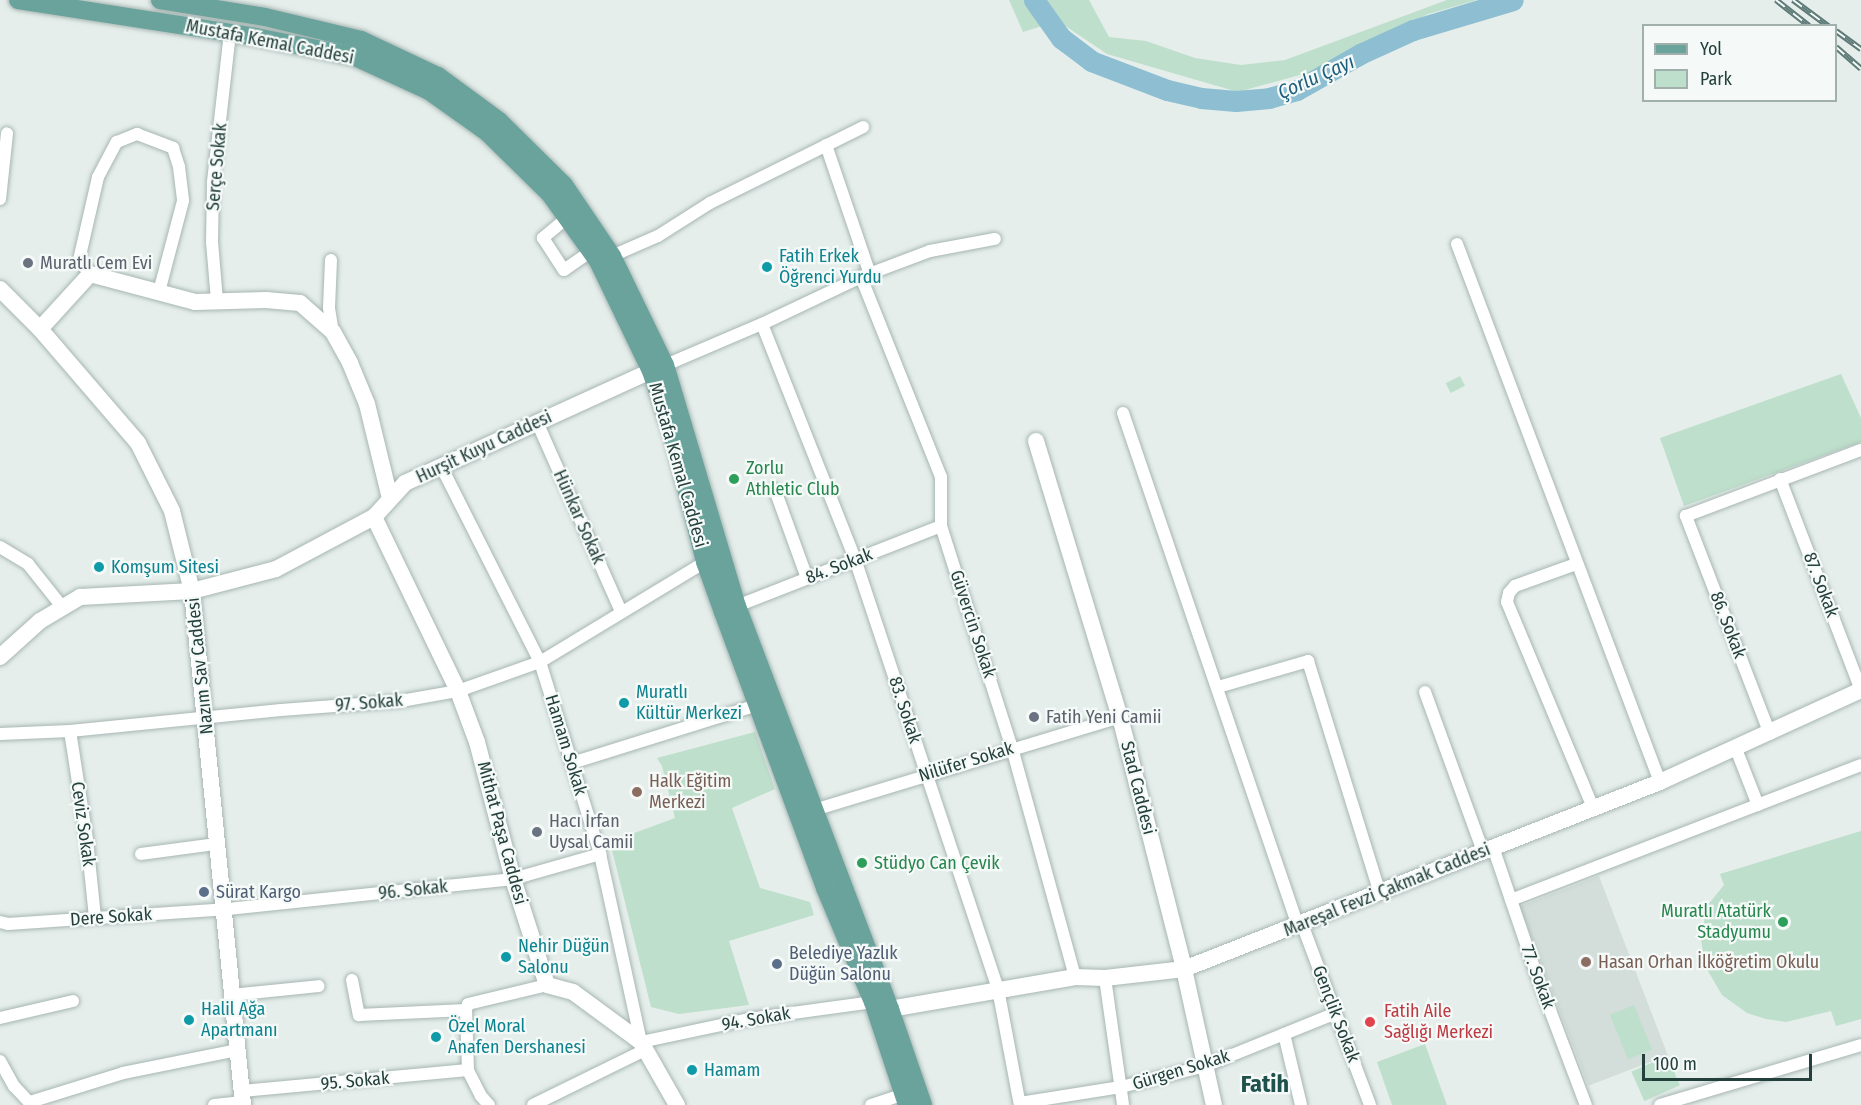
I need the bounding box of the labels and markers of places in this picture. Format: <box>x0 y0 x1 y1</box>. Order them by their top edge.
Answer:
place label: Fatih Erkek Öğrenci Yurdu <box>779 246 882 288</box>
place label: Muratlı Cem Evi <box>40 252 152 274</box>
marker: Muratlı Cem Evi <box>21 256 35 270</box>
marker: Fatih Erkek Öğrenci Yurdu <box>760 260 774 274</box>
place label: Zorlu Athletic Club <box>746 458 839 500</box>
marker: Zorlu Athletic Club <box>727 472 741 486</box>
place label: Komşum Sitesi <box>111 556 219 578</box>
marker: Komşum Sitesi <box>92 560 106 574</box>
place label: Muratlı Kültür Merkezi <box>636 682 742 724</box>
marker: Muratlı Kültür Merkezi <box>617 696 631 710</box>
place label: Fatih Yeni Camii <box>1046 706 1162 728</box>
marker: Fatih Yeni Camii <box>1027 710 1041 724</box>
place label: Halk Eğitim Merkezi <box>649 771 731 814</box>
marker: Halk Eğitim Merkezi <box>630 785 644 799</box>
place label: Hacı İrfan Uysal Camii <box>549 811 633 854</box>
marker: Hacı İrfan Uysal Camii <box>530 825 544 839</box>
place label: Stüdyo Can Çevik <box>874 852 1000 874</box>
marker: Stüdyo Can Çevik <box>855 856 869 870</box>
place label: Sürat Kargo <box>216 881 301 903</box>
marker: Sürat Kargo <box>197 885 211 899</box>
place label: Muratlı Atatürk Stadyumu <box>1661 901 1771 944</box>
marker: Muratlı Atatürk Stadyumu <box>1776 915 1790 929</box>
place label: Nehir Düğün Salonu <box>518 936 609 978</box>
place label: Belediye Yazlık Düğün Salonu <box>789 943 898 986</box>
marker: Nehir Düğün Salonu <box>499 950 513 964</box>
place label: Hasan Orhan İlköğretim Okulu <box>1598 951 1819 973</box>
marker: Hasan Orhan İlköğretim Okulu <box>1579 955 1593 969</box>
marker: Belediye Yazlık Düğün Salonu <box>770 957 784 971</box>
place label: Halil Ağa Apartmanı <box>201 999 278 1042</box>
place label: Fatih Aile Sağlığı Merkezi <box>1384 1001 1493 1044</box>
marker: Halil Ağa Apartmanı <box>182 1013 196 1027</box>
marker: Fatih Aile Sağlığı Merkezi <box>1361 1013 1379 1031</box>
place label: Özel Moral Anafen Dershanesi <box>448 1016 586 1058</box>
marker: Özel Moral Anafen Dershanesi <box>429 1030 443 1044</box>
place label: Hamam <box>704 1059 760 1081</box>
marker: Hamam <box>685 1063 699 1077</box>

